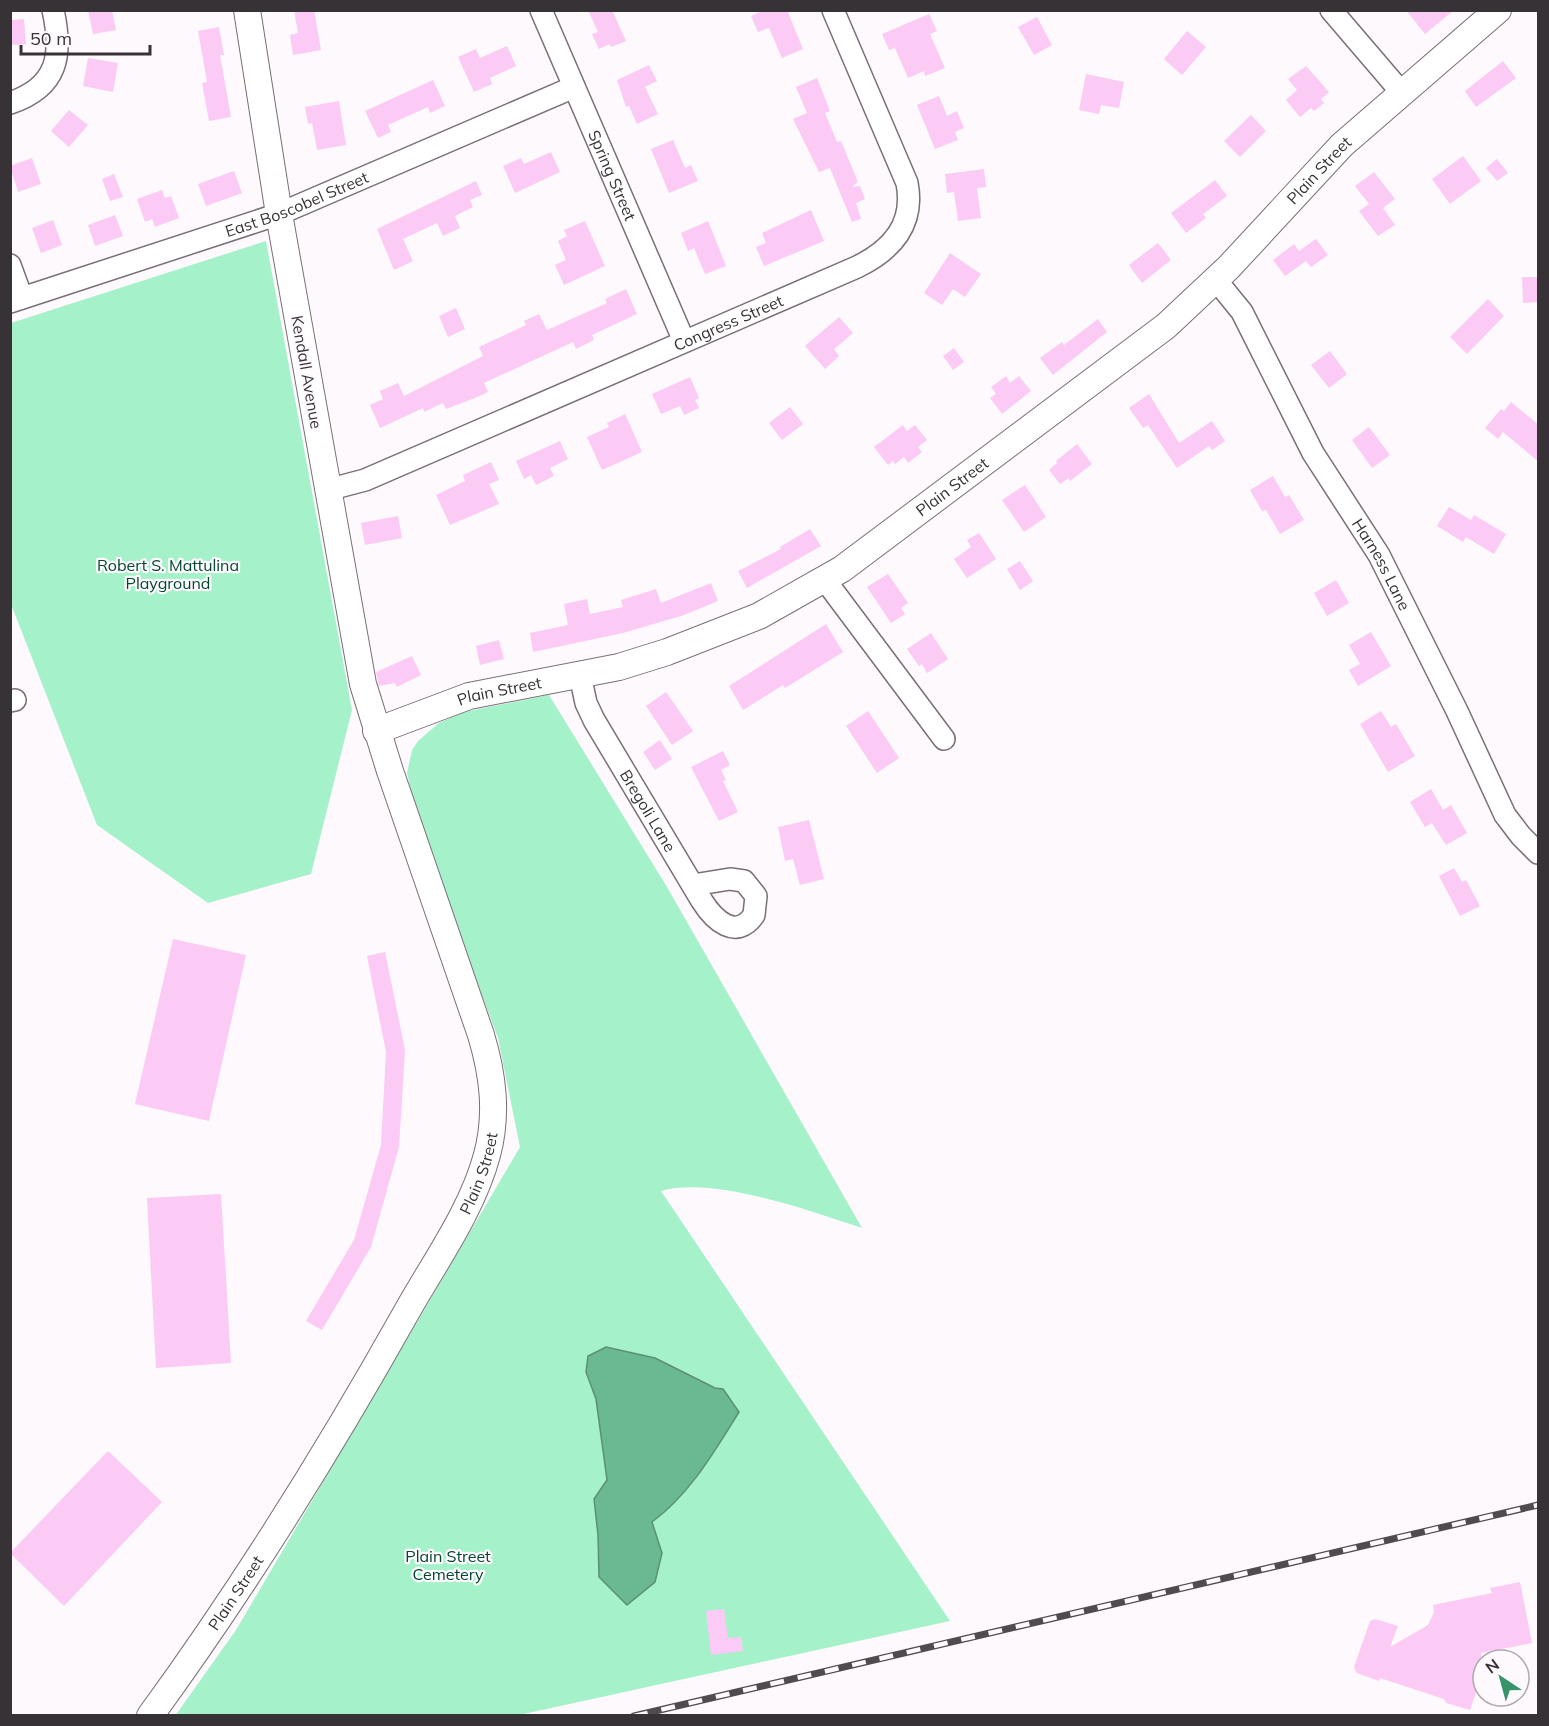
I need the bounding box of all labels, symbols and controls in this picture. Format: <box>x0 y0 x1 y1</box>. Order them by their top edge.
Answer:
scale bar <box>21 18 150 56</box>
text: 50 m <box>30 27 72 50</box>
street label: Spring Street <box>584 127 641 224</box>
street label: Plain Street <box>1282 132 1355 208</box>
street label: East Boscobel Street <box>223 167 371 241</box>
street label: Congress Street <box>670 290 786 355</box>
street label: Kendall Avenue <box>287 314 327 430</box>
street label: Plain Street <box>912 453 992 520</box>
street label: Harness Lane <box>1348 515 1415 614</box>
park label: Robert S. Mattulina Playground <box>97 555 239 593</box>
street label: Plain Street <box>454 672 543 710</box>
street label: Bregoli Lane <box>616 766 680 855</box>
street label: Plain Street <box>455 1131 501 1217</box>
park label: Plain Street Cemetery <box>405 1546 491 1584</box>
street label: Plain Street <box>203 1551 268 1634</box>
north arrow <box>1471 1648 1531 1708</box>
text: N <box>1481 1654 1503 1678</box>

